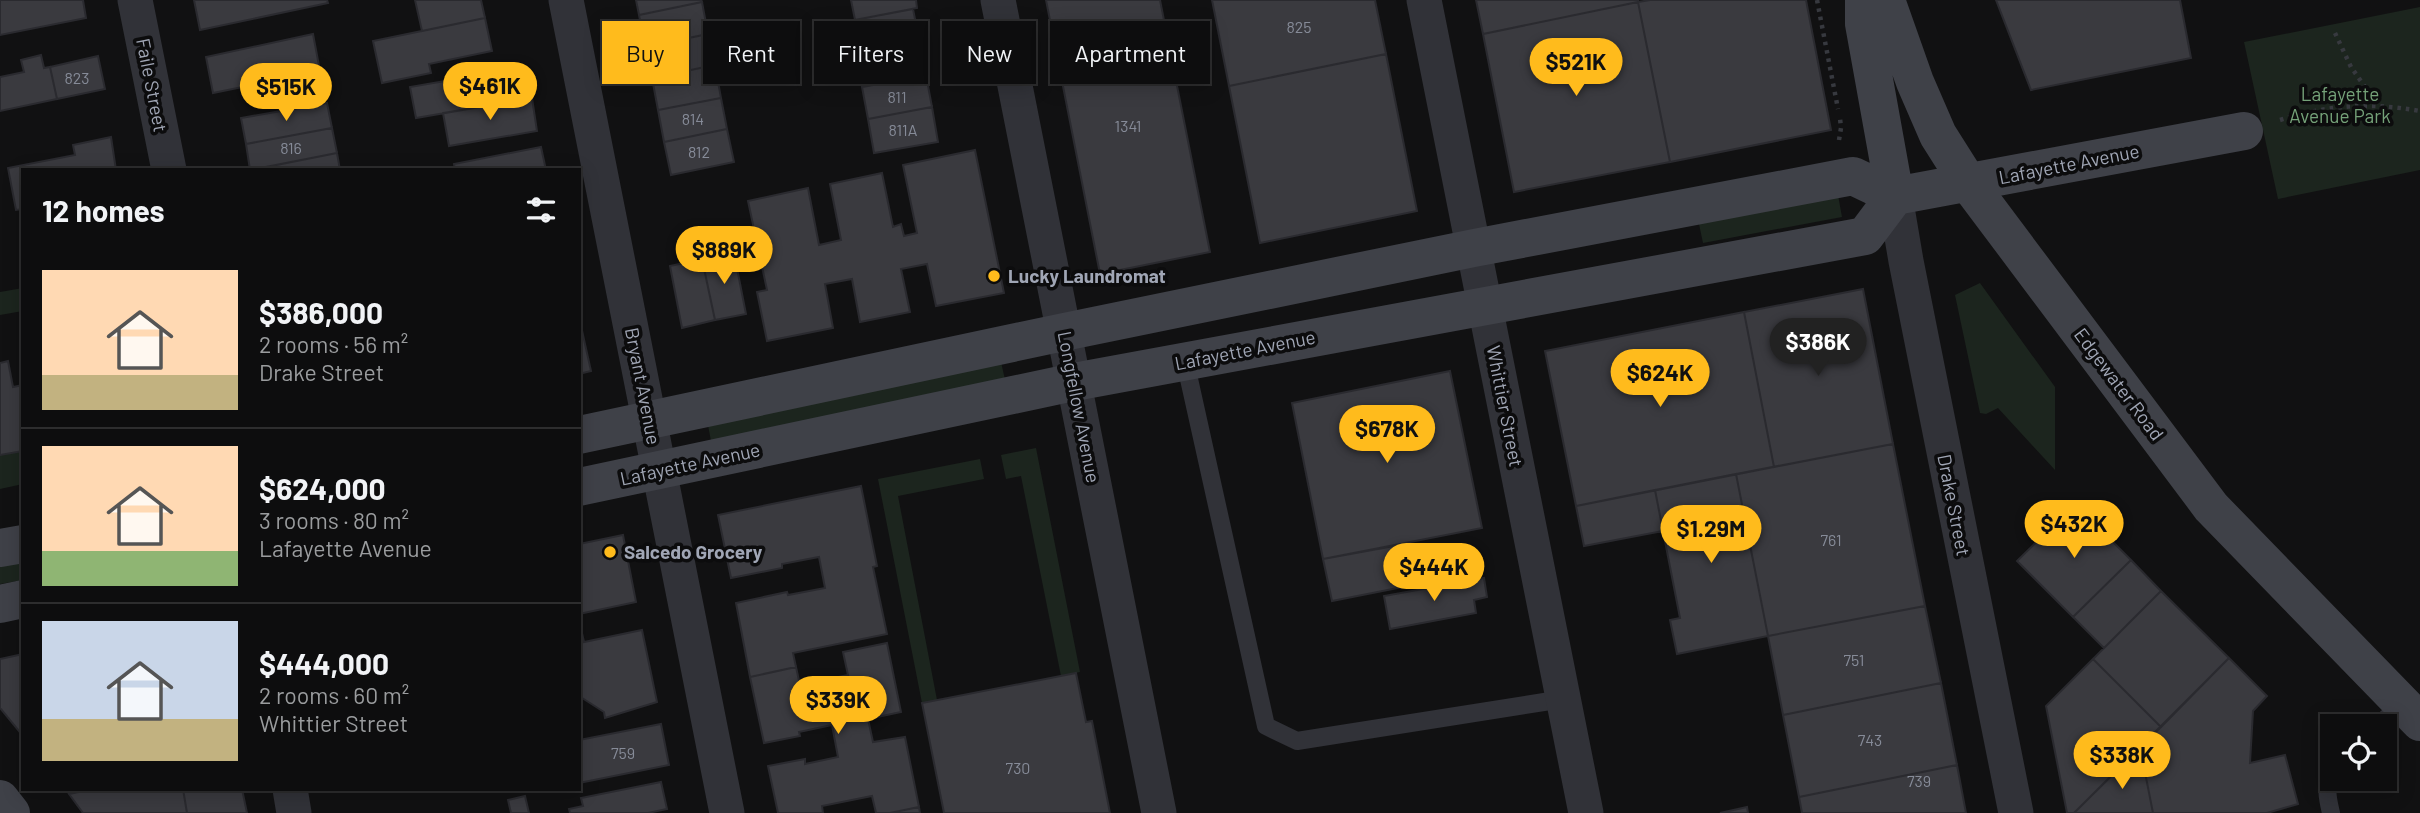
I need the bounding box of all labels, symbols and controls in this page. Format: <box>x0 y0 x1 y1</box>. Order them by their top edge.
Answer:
house number: 825 <box>1286 17 1312 36</box>
chip: Buy <box>602 21 689 84</box>
chip: Rent <box>703 21 800 84</box>
chip: Filters <box>814 21 928 84</box>
chip: New <box>942 21 1036 84</box>
chip: Apartment <box>1050 21 1210 84</box>
street label: Faile Street <box>132 36 173 134</box>
pin: $521K <box>1527 38 1625 98</box>
text: $521K <box>1546 47 1606 75</box>
pin: $461K <box>441 62 539 122</box>
pin: $515K <box>237 64 335 123</box>
house number: 823 <box>64 68 90 87</box>
text: $461K <box>459 71 521 99</box>
text: $515K <box>256 72 316 100</box>
park label: Lafayette Avenue Park <box>2289 82 2391 127</box>
house number: 811 <box>887 87 907 106</box>
house number: 814 <box>682 109 704 128</box>
house number: 1341 <box>1115 116 1141 135</box>
house number: 811A <box>889 120 918 139</box>
house number: 816 <box>280 138 302 157</box>
street label: Lafayette Avenue <box>1997 139 2141 188</box>
house number: 812 <box>688 142 710 161</box>
icon: filters <box>522 191 560 229</box>
text: 12 homes <box>42 192 165 228</box>
pin: $889K <box>675 226 773 286</box>
text: $889K <box>692 235 756 263</box>
place label: Lucky Laundromat <box>1008 264 1166 287</box>
marker: Lucky Laundromat <box>986 268 1002 284</box>
text: $386,000 <box>259 294 383 330</box>
icon: home <box>98 298 182 382</box>
pin: $386K <box>1769 318 1867 378</box>
street label: Edgewater Road <box>2070 323 2169 444</box>
street label: Bryant Avenue <box>621 325 666 446</box>
street label: Lafayette Avenue <box>1173 325 1317 374</box>
text: $386K <box>1786 327 1850 355</box>
street label: Longfellow Avenue <box>1053 329 1105 485</box>
text: 2 rooms · 56 m² <box>259 330 408 358</box>
street label: Whittier Street <box>1482 343 1529 469</box>
pin: $624K <box>1611 350 1709 409</box>
text: Drake Street <box>259 358 384 386</box>
text: $624K <box>1627 358 1693 386</box>
pin: $678K <box>1338 406 1436 465</box>
text: $678K <box>1355 414 1419 442</box>
street label: Lafayette Avenue <box>618 437 762 490</box>
street label: Drake Street <box>1933 452 1976 558</box>
text: $624,000 <box>259 470 386 506</box>
icon: home <box>98 474 182 558</box>
pin: $432K <box>2025 500 2123 560</box>
pin: $1.29M <box>1654 505 1768 565</box>
text: 3 rooms · 80 m² <box>259 506 409 534</box>
text: $432K <box>2041 509 2107 537</box>
text: $1.29M <box>1676 514 1746 542</box>
house number: 761 <box>1820 530 1842 549</box>
text: Lafayette Avenue <box>259 534 432 562</box>
place label: Salcedo Grocery <box>624 540 763 563</box>
marker: Salcedo Grocery <box>602 544 618 560</box>
pin: $444K <box>1385 544 1483 603</box>
text: $444K <box>1399 552 1469 580</box>
text: $444,000 <box>259 645 389 681</box>
icon: home <box>98 649 182 733</box>
house number: 751 <box>1844 650 1864 669</box>
pin: $339K <box>789 676 887 736</box>
text: 2 rooms · 60 m² <box>259 681 409 709</box>
text: $339K <box>806 685 870 713</box>
text: Whittier Street <box>259 709 408 737</box>
map controls <box>2320 714 2397 791</box>
button: locate <box>2320 714 2397 791</box>
house number: 743 <box>1858 730 1882 749</box>
pin: $338K <box>2073 732 2171 791</box>
text: $338K <box>2090 740 2154 768</box>
house number: 759 <box>611 743 635 762</box>
house number: 730 <box>1006 758 1030 777</box>
house number: 739 <box>1907 771 1931 790</box>

